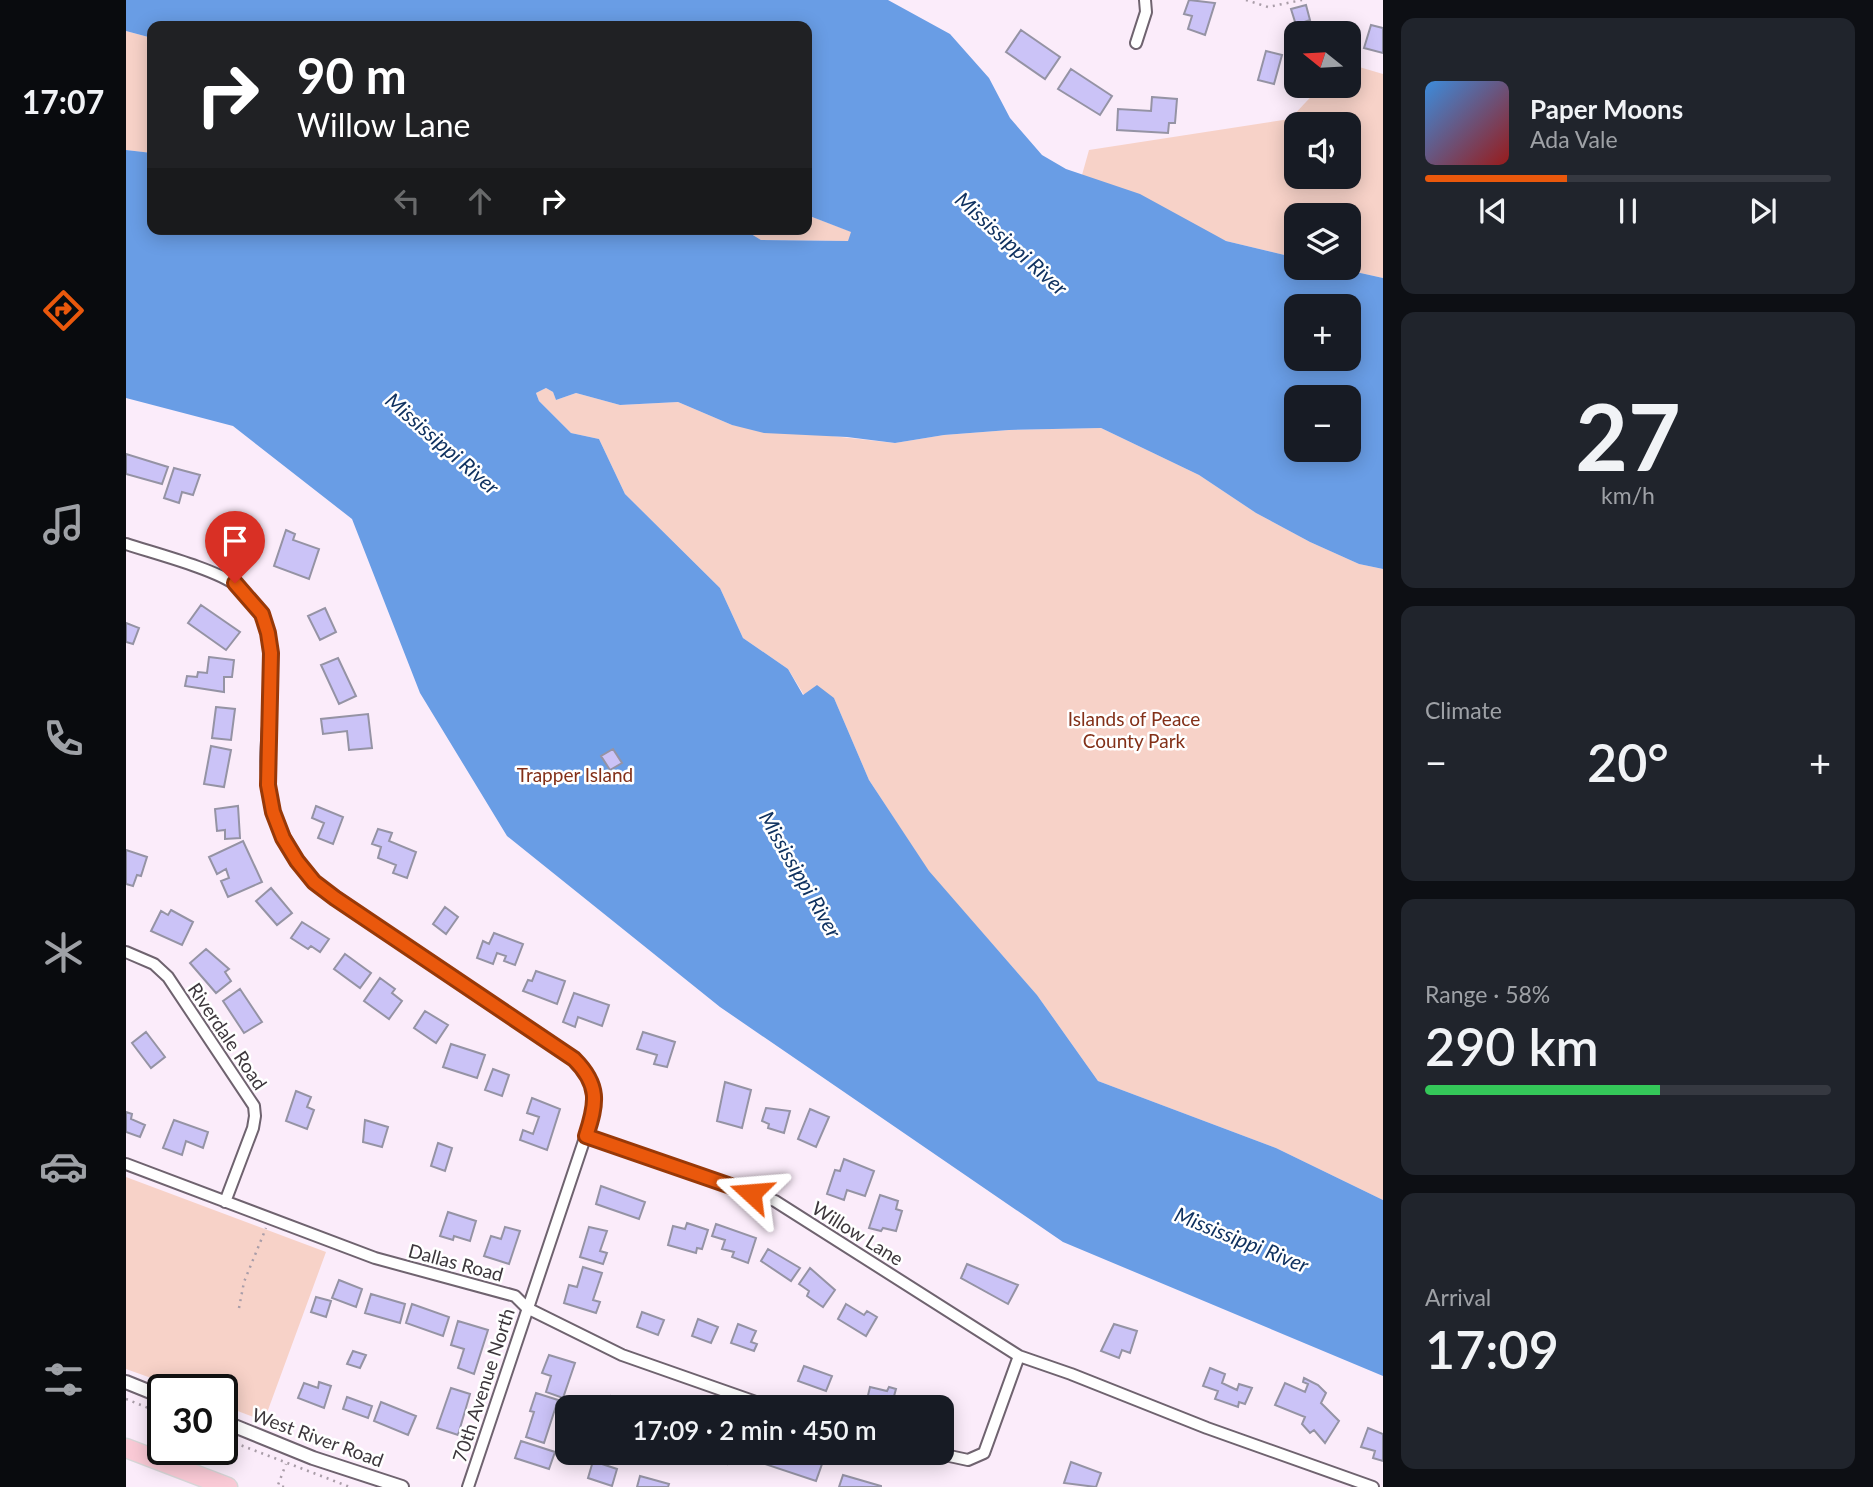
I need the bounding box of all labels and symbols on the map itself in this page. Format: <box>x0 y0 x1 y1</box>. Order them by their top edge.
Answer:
north arrow <box>1284 21 1362 98</box>
water label: Mississippi River <box>951 186 1074 300</box>
water label: Mississippi River <box>381 387 505 500</box>
pin <box>205 511 265 583</box>
park label: Islands of Peace County Park <box>1068 707 1200 752</box>
park label: Trapper Island <box>517 763 633 786</box>
water label: Mississippi River <box>755 806 848 942</box>
street label: Riverdale Road <box>184 978 272 1094</box>
position arrow <box>714 1156 788 1230</box>
street label: Willow Lane <box>808 1196 908 1270</box>
water label: Mississippi River <box>1171 1201 1313 1277</box>
street label: Dallas Road <box>406 1238 506 1286</box>
street label: 70th Avenue North <box>447 1305 519 1465</box>
speed limit sign: 30 <box>147 1374 238 1465</box>
street label: West River Road <box>249 1403 387 1471</box>

